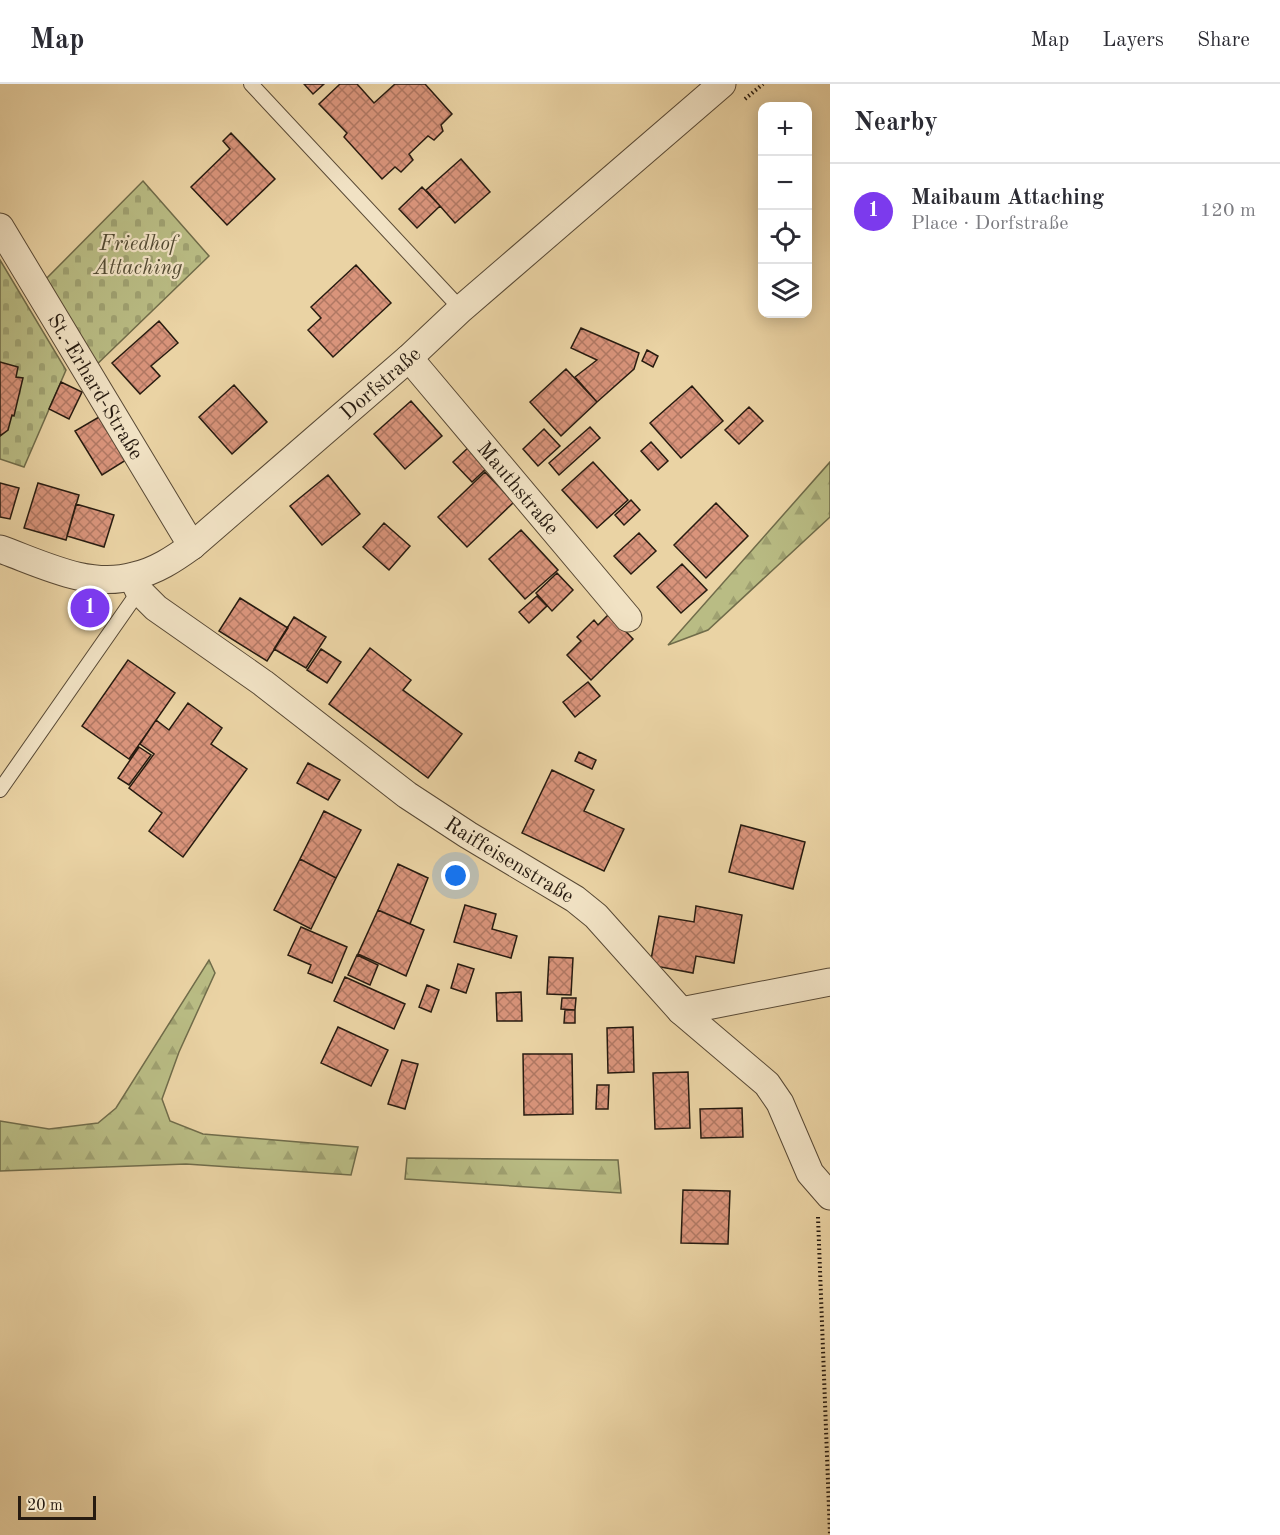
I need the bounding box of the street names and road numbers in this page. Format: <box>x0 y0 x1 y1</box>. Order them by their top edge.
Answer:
street label: St.-Erhard-Straße <box>43 310 147 464</box>
street label: Dorfstraße <box>337 344 425 424</box>
street label: Mauthstraße <box>473 439 562 539</box>
street label: Raiffeisenstraße <box>440 814 577 908</box>

